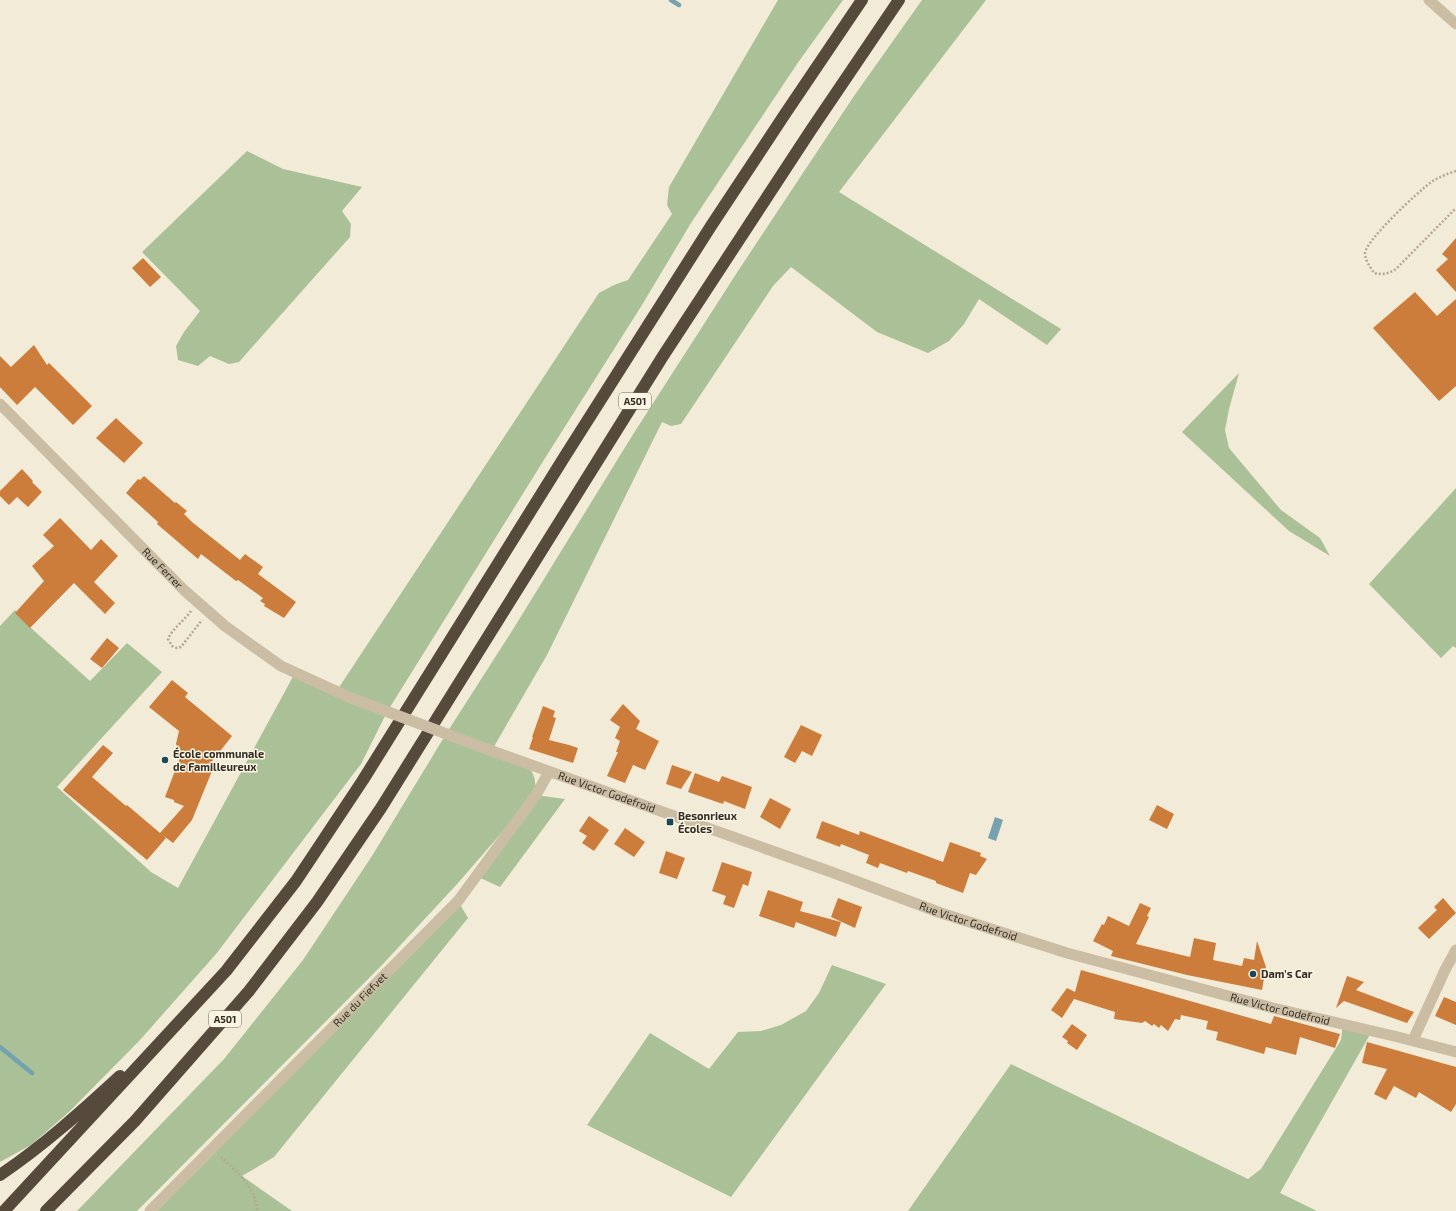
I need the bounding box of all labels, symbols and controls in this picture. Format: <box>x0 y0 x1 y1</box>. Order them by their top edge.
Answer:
road number: A501 <box>619 393 651 409</box>
street label: Rue Ferrer <box>140 545 186 591</box>
place label: École communale de Familleureux <box>173 746 264 773</box>
marker: École communale de Familleureux <box>160 755 170 765</box>
street label: Rue Victor Godefroid <box>557 768 657 815</box>
place label: Besonrieux Écoles <box>678 809 738 835</box>
marker: Besonrieux Écoles <box>665 817 675 827</box>
street label: Rue Victor Godefroid <box>918 899 1019 943</box>
place label: Dam's Car <box>1261 967 1313 980</box>
street label: Rue du Fiefvet <box>330 969 389 1029</box>
marker: Dam's Car <box>1248 969 1258 979</box>
street label: Rue Victor Godefroid <box>1229 990 1331 1027</box>
road number: A501 <box>209 1011 241 1027</box>

